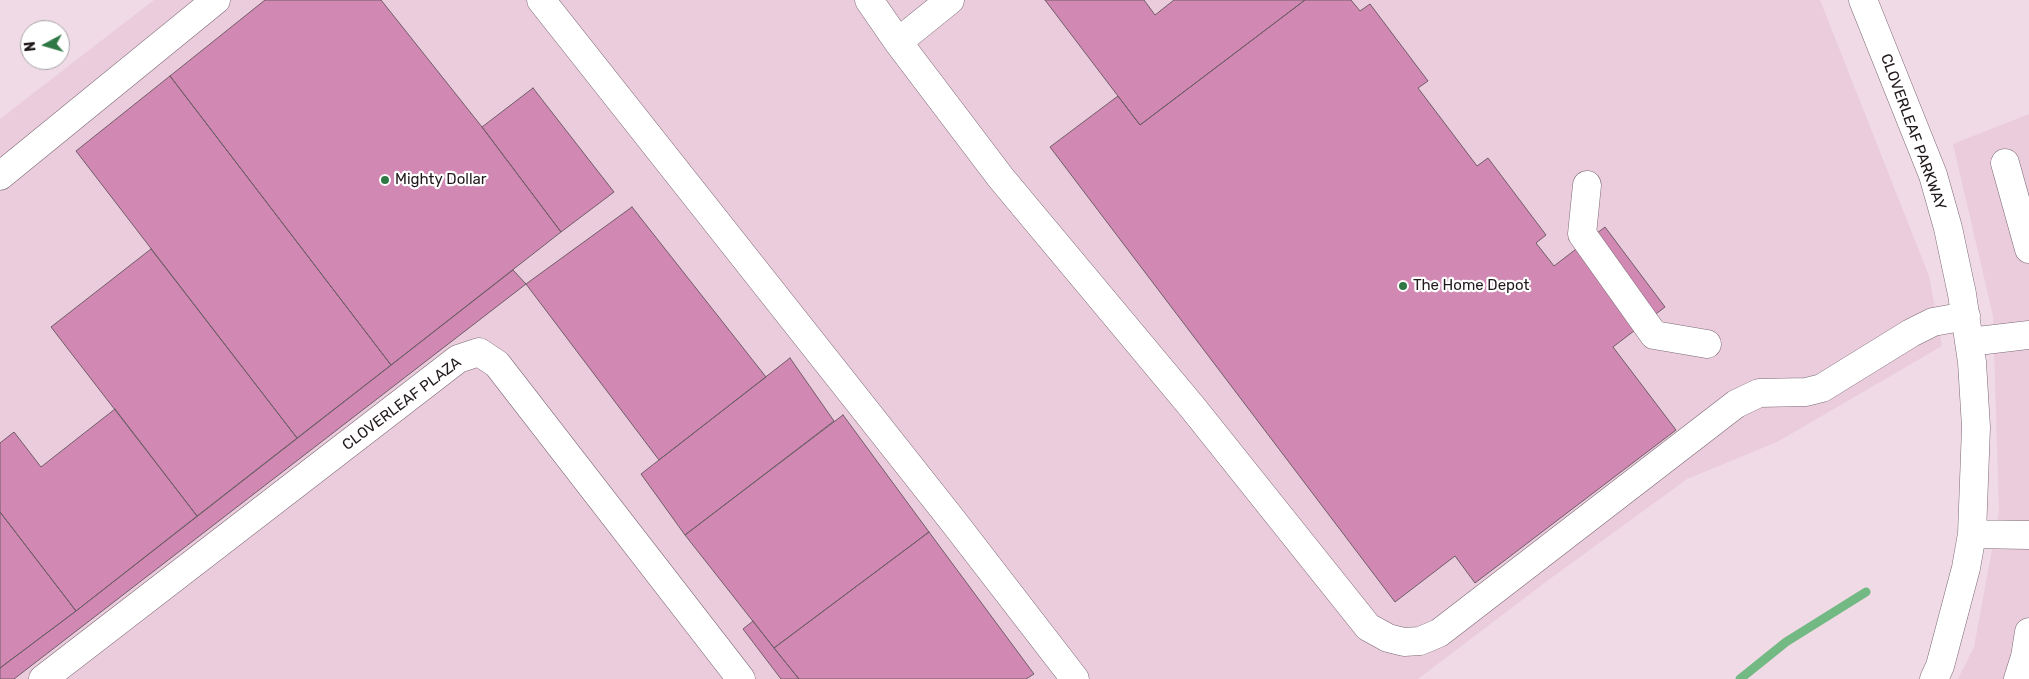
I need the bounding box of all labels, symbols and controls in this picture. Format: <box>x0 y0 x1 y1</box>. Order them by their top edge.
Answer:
north arrow <box>20 20 70 70</box>
text: N <box>22 41 40 52</box>
street label: CLOVERLEAF PARKWAY <box>1876 51 1950 213</box>
place label: Mighty Dollar <box>395 171 487 189</box>
marker: Mighty Dollar <box>379 174 391 186</box>
place label: The Home Depot <box>1413 277 1529 295</box>
marker: The Home Depot <box>1397 280 1409 292</box>
street label: CLOVERLEAF PLAZA <box>339 353 465 455</box>

